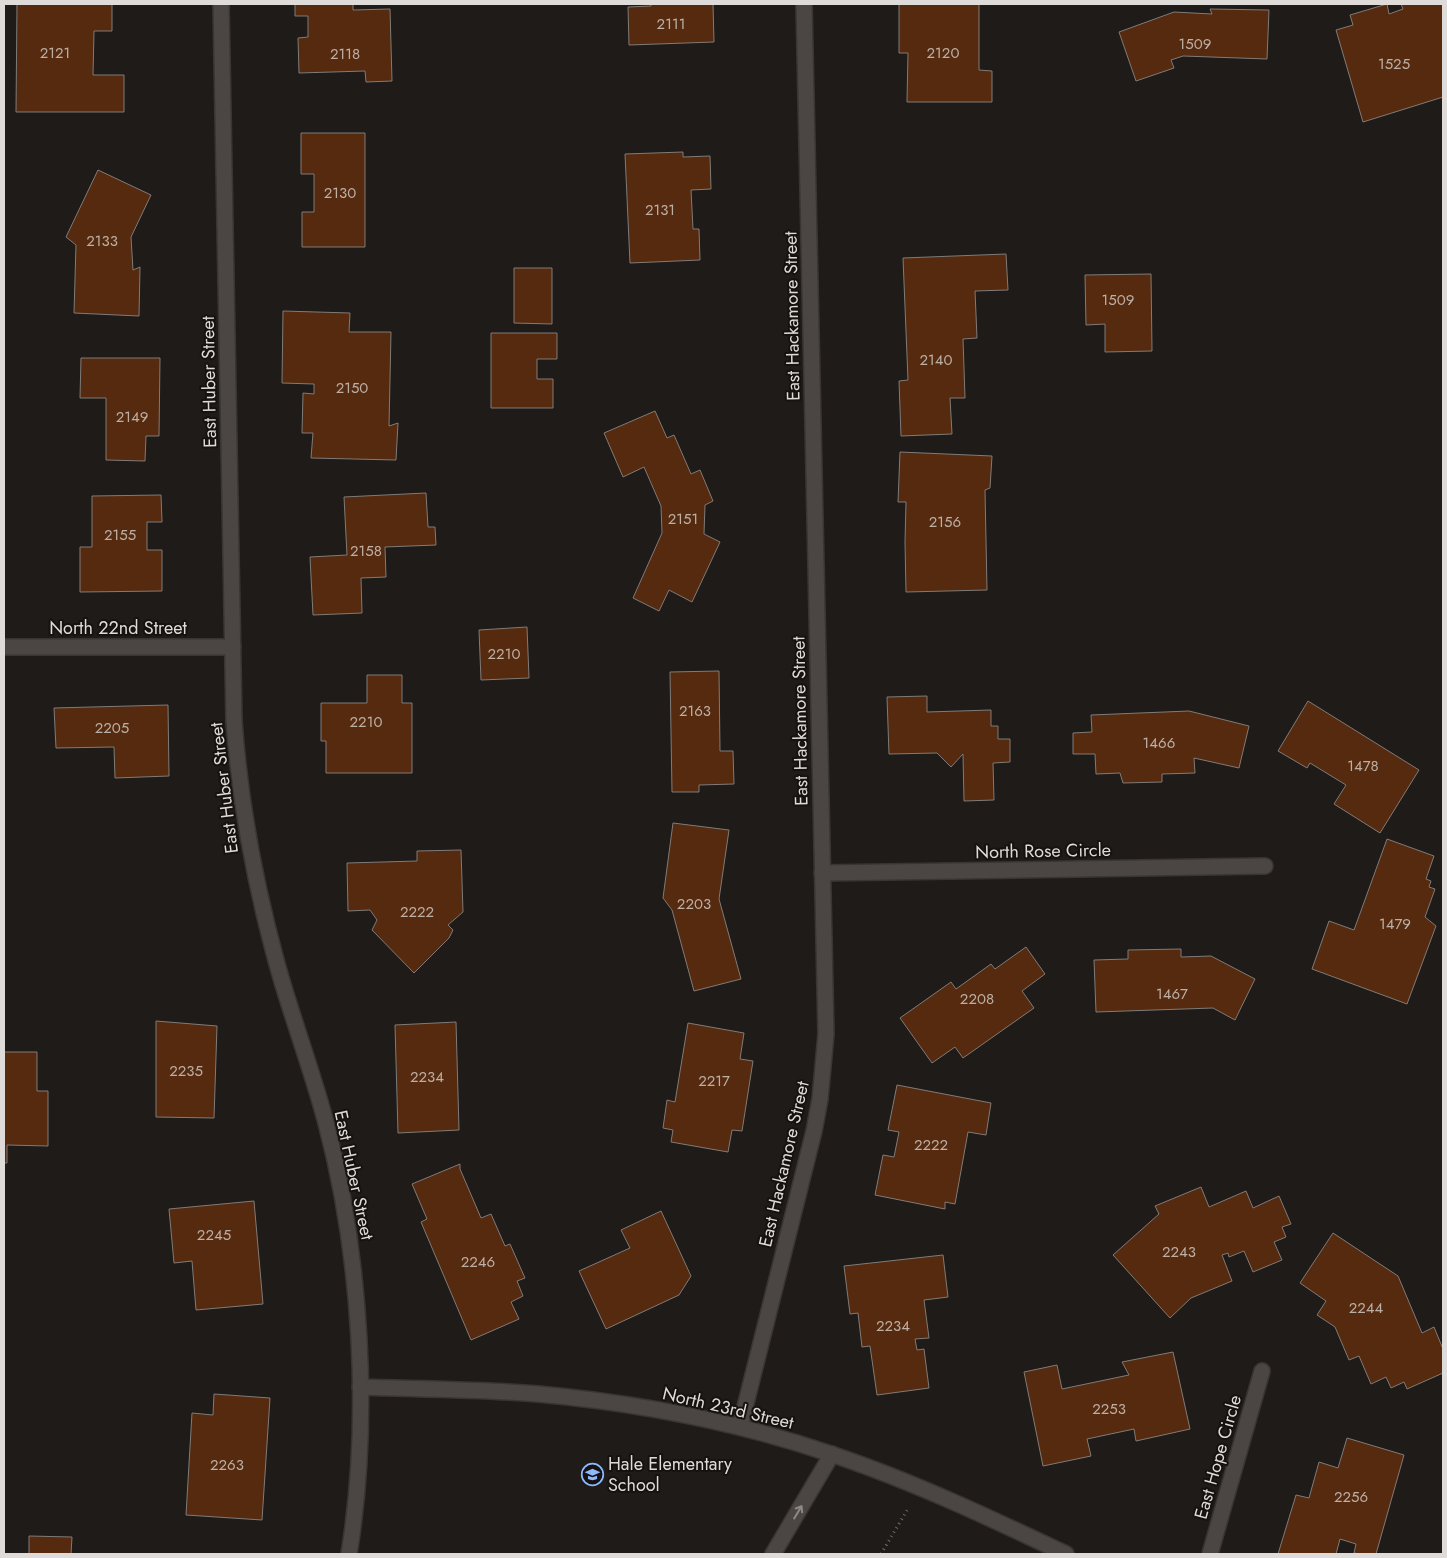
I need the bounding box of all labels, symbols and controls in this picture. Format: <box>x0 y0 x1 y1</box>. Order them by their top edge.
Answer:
house number: 2111 <box>657 13 685 35</box>
house number: 1509 <box>1179 33 1211 55</box>
house number: 2121 <box>40 42 70 64</box>
house number: 2120 <box>927 42 959 64</box>
house number: 2118 <box>330 43 360 65</box>
house number: 1525 <box>1378 53 1410 75</box>
house number: 2130 <box>324 182 356 204</box>
house number: 2131 <box>645 199 675 221</box>
house number: 2133 <box>86 230 118 252</box>
street label: East Hackamore Street <box>778 230 806 401</box>
house number: 1509 <box>1102 289 1134 311</box>
street label: East Huber Street <box>195 315 223 448</box>
house number: 2140 <box>919 349 953 371</box>
house number: 2150 <box>336 377 368 399</box>
house number: 2149 <box>116 406 148 428</box>
house number: 2151 <box>668 508 698 530</box>
house number: 2156 <box>929 511 961 533</box>
house number: 2155 <box>104 524 136 546</box>
house number: 2158 <box>350 540 382 562</box>
street label: North 22nd Street <box>49 615 188 641</box>
street label: East Hackamore Street <box>786 635 814 806</box>
house number: 2210 <box>488 643 520 665</box>
house number: 2163 <box>679 700 711 722</box>
house number: 2210 <box>350 711 382 733</box>
house number: 2205 <box>95 717 129 739</box>
street label: East Huber Street <box>203 720 245 855</box>
house number: 1466 <box>1143 732 1175 754</box>
house number: 1478 <box>1347 755 1379 777</box>
street label: North Rose Circle <box>975 837 1111 865</box>
house number: 2203 <box>677 893 711 915</box>
house number: 2222 <box>400 901 434 923</box>
house number: 1479 <box>1379 913 1411 935</box>
house number: 1467 <box>1156 983 1188 1005</box>
house number: 2208 <box>960 988 994 1010</box>
house number: 2235 <box>169 1060 203 1082</box>
house number: 2234 <box>410 1066 444 1088</box>
house number: 2217 <box>698 1070 730 1092</box>
street label: East Hackamore Street <box>752 1078 816 1250</box>
street label: East Huber Street <box>328 1108 381 1243</box>
house number: 2222 <box>914 1134 948 1156</box>
house number: 2245 <box>197 1224 231 1246</box>
house number: 2243 <box>1162 1241 1196 1263</box>
house number: 2246 <box>461 1251 495 1273</box>
house number: 2244 <box>1349 1297 1384 1319</box>
house number: 2234 <box>876 1315 910 1337</box>
street label: North 23rd Street <box>660 1380 797 1436</box>
street label: East Hope Circle <box>1188 1392 1248 1522</box>
house number: 2253 <box>1092 1398 1126 1420</box>
place label: Hale Elementary School <box>608 1451 732 1498</box>
house number: 2263 <box>210 1454 244 1476</box>
school or university icon: Hale Elementary School <box>580 1462 604 1486</box>
house number: 2256 <box>1334 1486 1368 1508</box>
one-way arrow <box>793 1506 803 1520</box>

